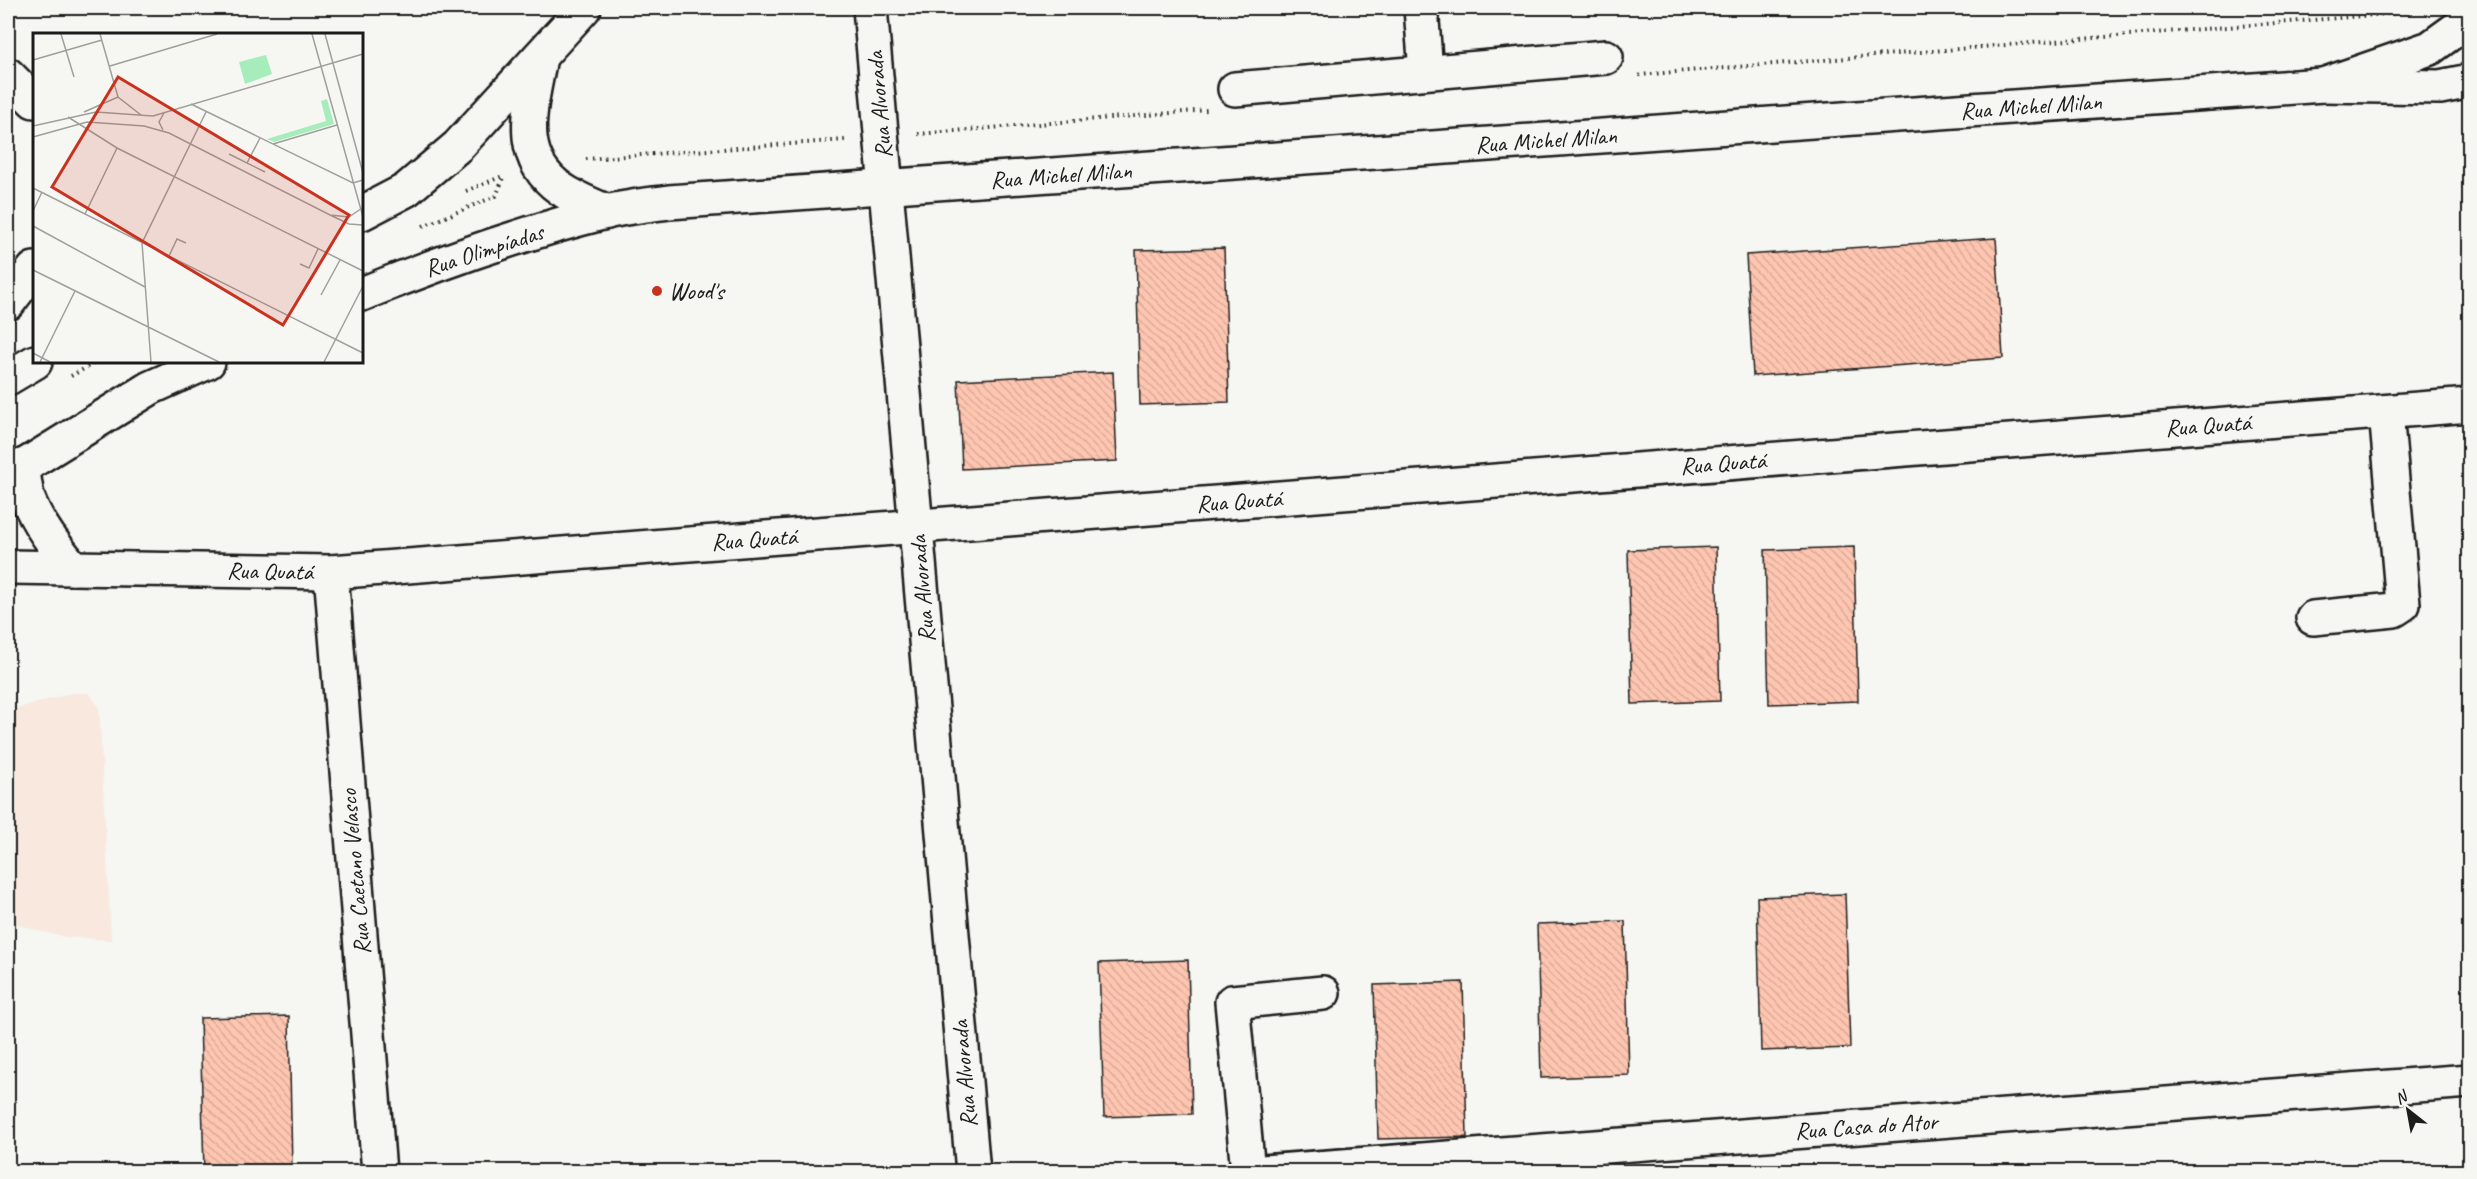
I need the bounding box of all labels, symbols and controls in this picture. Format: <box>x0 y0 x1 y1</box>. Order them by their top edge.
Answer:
inset map <box>33 33 363 363</box>
street label: Rua Alvorada <box>859 49 899 160</box>
street label: Rua Michel Milan <box>1959 86 2103 126</box>
street label: Rua Michel Milan <box>1474 120 1618 160</box>
street label: Rua Michel Milan <box>989 155 1133 195</box>
street label: Rua Olimpíadas <box>421 216 549 283</box>
place label: Wood's <box>669 276 726 306</box>
marker: Wood's <box>650 284 664 298</box>
street label: Rua Quatá <box>2164 407 2254 443</box>
street label: Rua Quatá <box>1679 445 1769 481</box>
street label: Rua Quatá <box>1195 483 1285 519</box>
street label: Rua Quatá <box>710 521 800 557</box>
street label: Rua Alvorada <box>902 533 942 644</box>
street label: Rua Quatá <box>227 555 316 587</box>
street label: Rua Caetano Velasco <box>333 787 377 956</box>
street label: Rua Alvorada <box>944 1018 984 1129</box>
north arrow <box>2378 1080 2438 1140</box>
text: N <box>2391 1085 2413 1109</box>
street label: Rua Casa do Ator <box>1794 1106 1941 1146</box>

